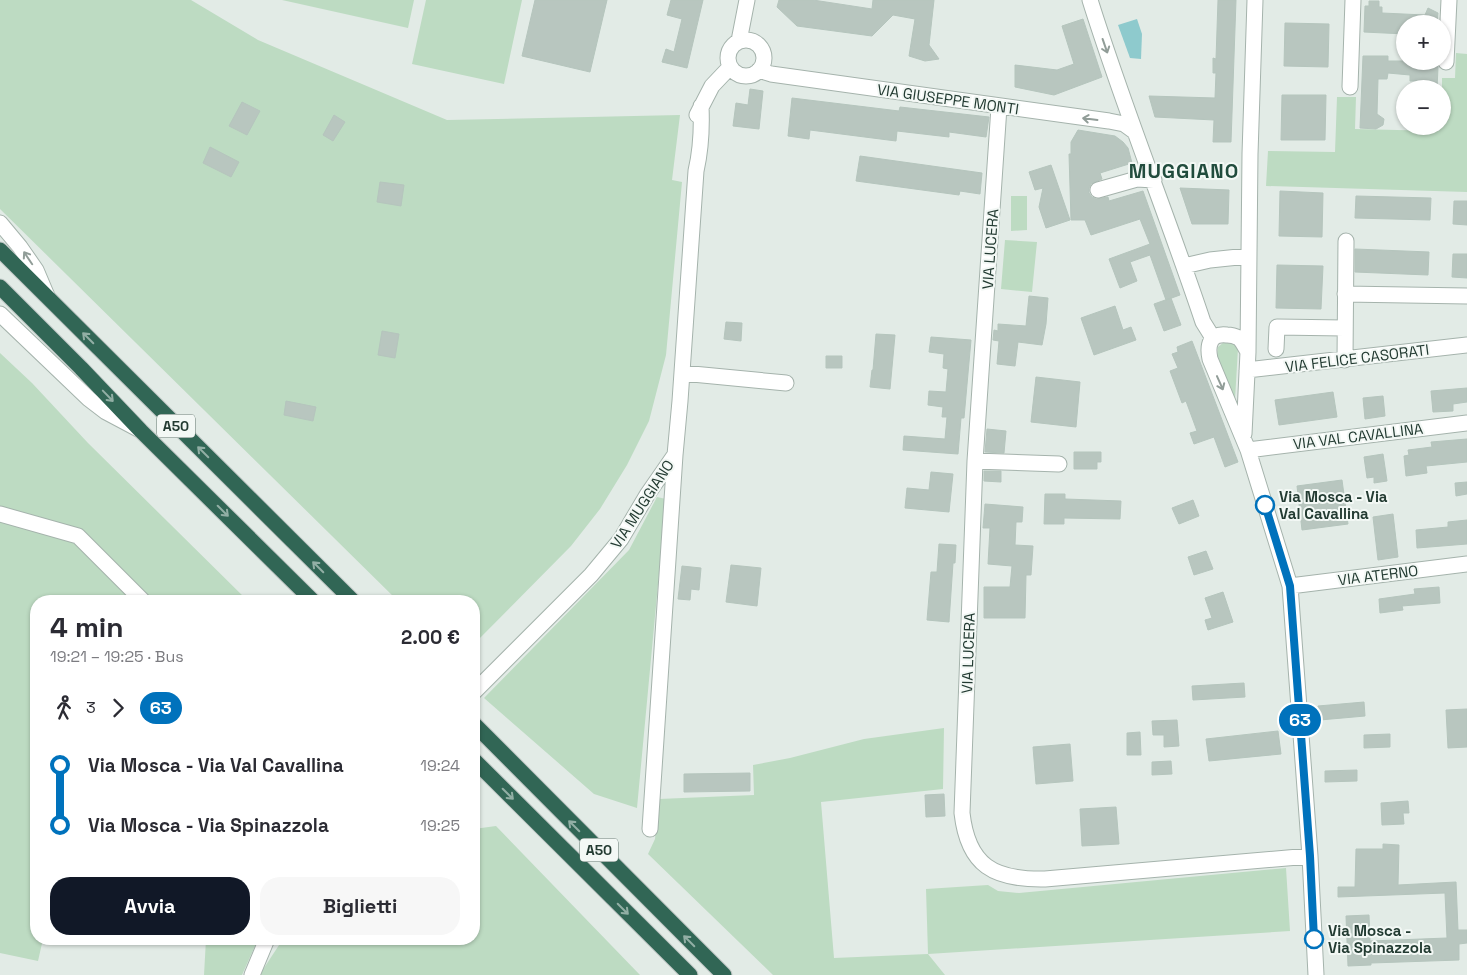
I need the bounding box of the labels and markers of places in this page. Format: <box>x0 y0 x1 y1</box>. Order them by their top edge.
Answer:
place label: Via Mosca - Via Val Cavallina <box>1279 487 1388 523</box>
marker: Via Mosca - Via Val Cavallina <box>1255 495 1275 515</box>
place label: Via Mosca - Via Spinazzola <box>1328 921 1432 957</box>
marker: Via Mosca - Via Spinazzola <box>1304 929 1324 949</box>

